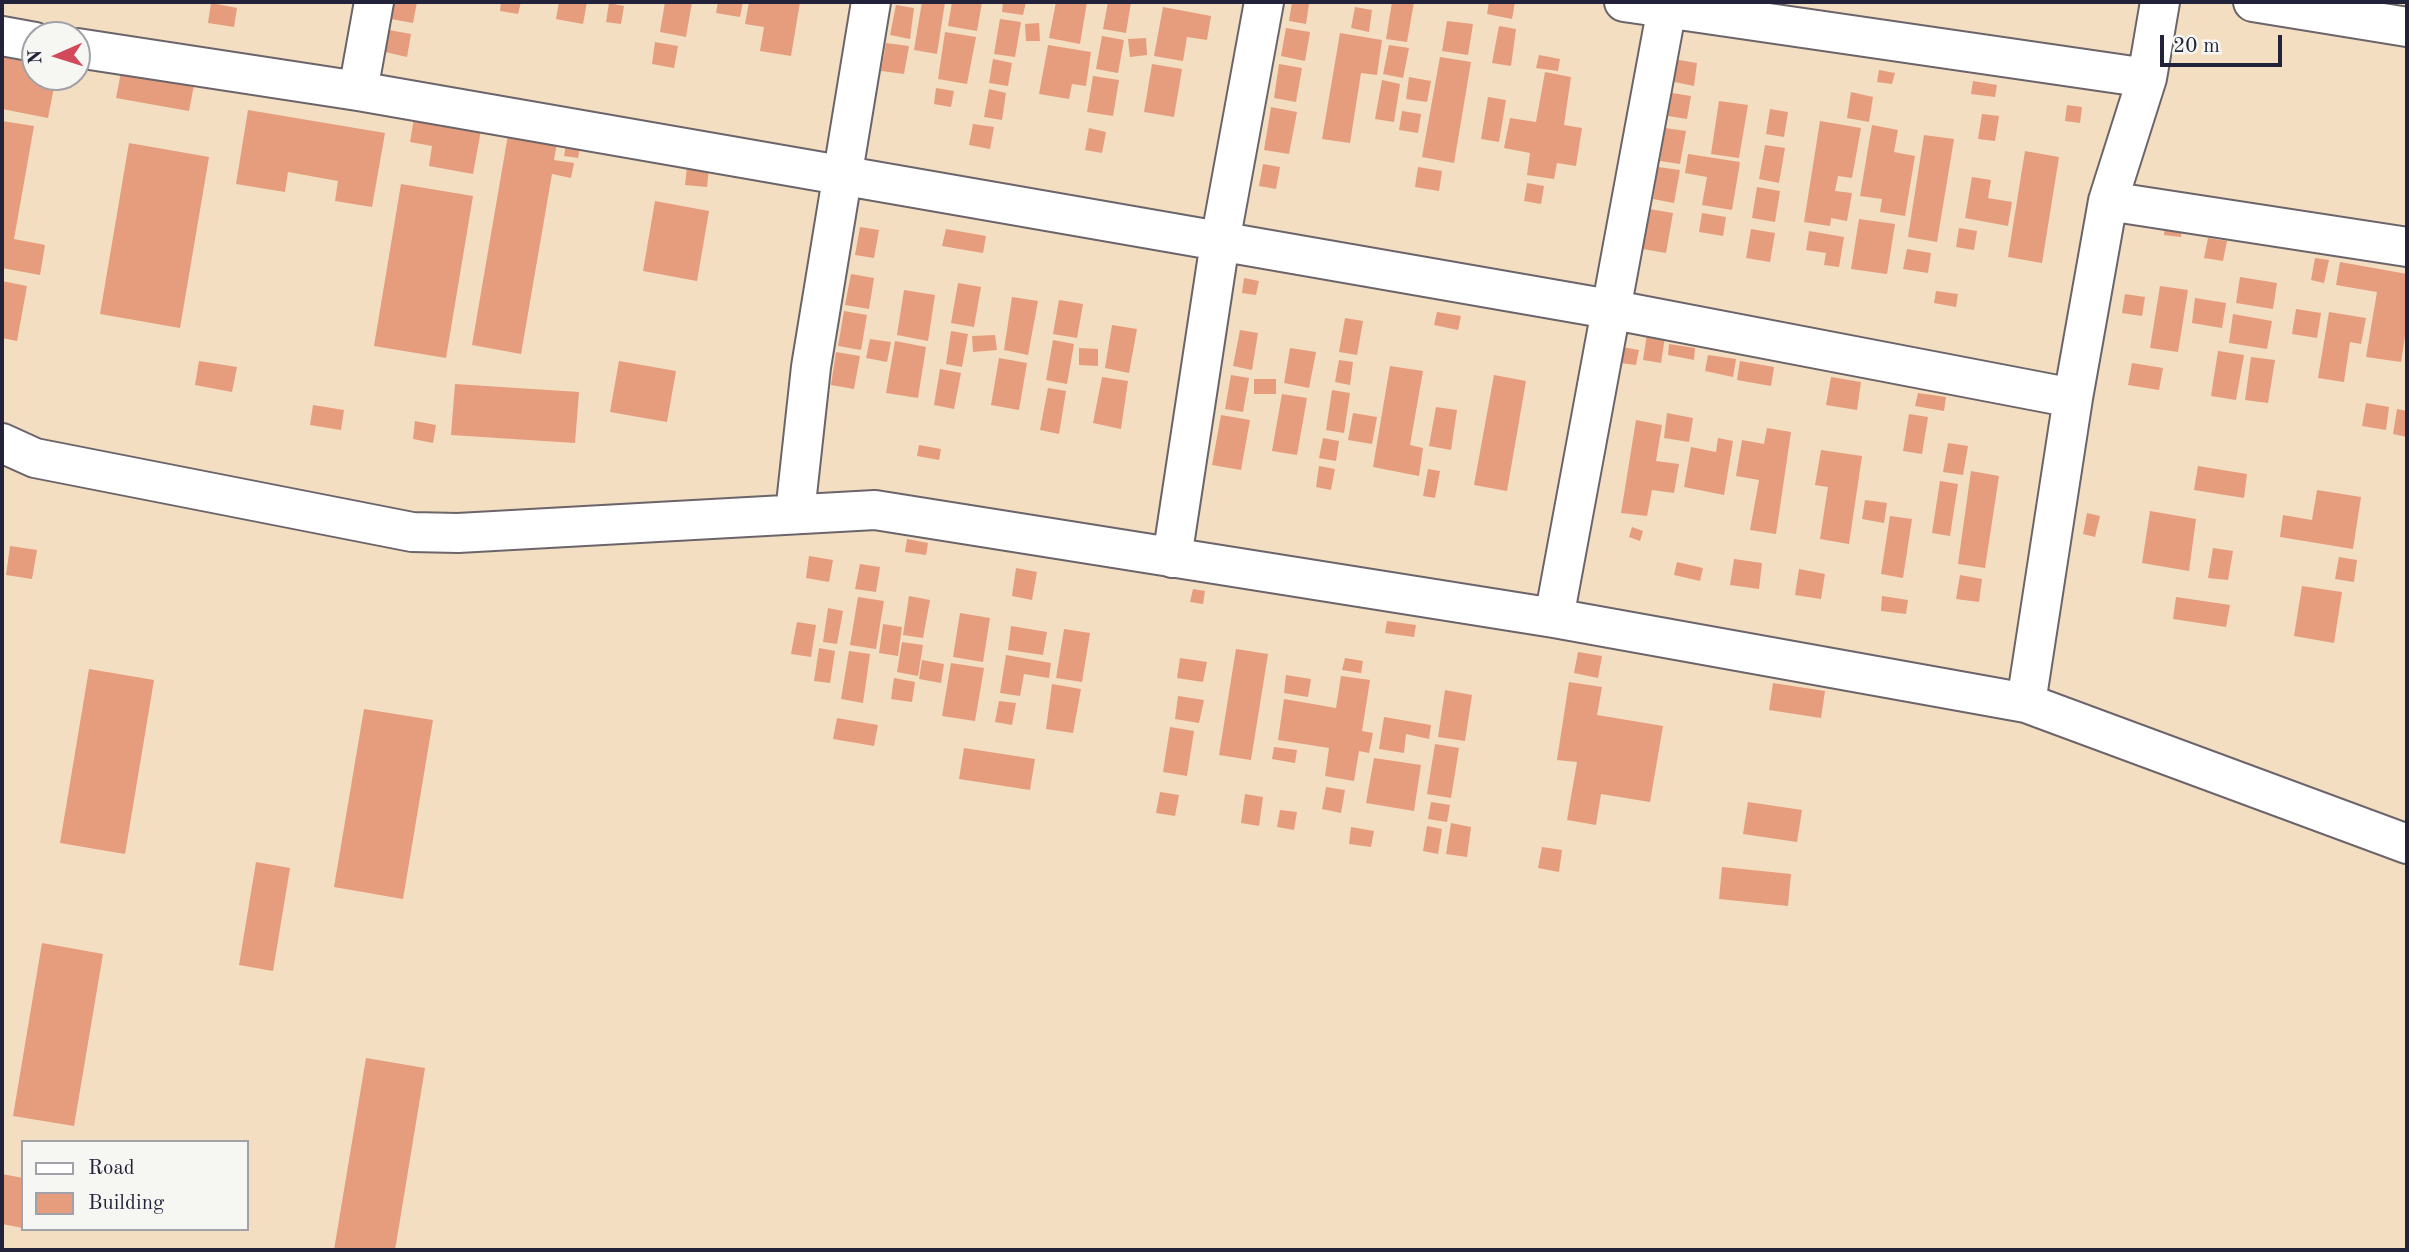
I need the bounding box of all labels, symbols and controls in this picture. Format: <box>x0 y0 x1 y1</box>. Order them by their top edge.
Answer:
north arrow <box>21 21 91 91</box>
scale bar <box>2164 21 2286 65</box>
text: 20 m <box>2173 36 2220 57</box>
text: N <box>27 49 46 65</box>
legend <box>21 1140 248 1231</box>
text: Road <box>88 1158 135 1179</box>
text: Building <box>88 1193 164 1214</box>

